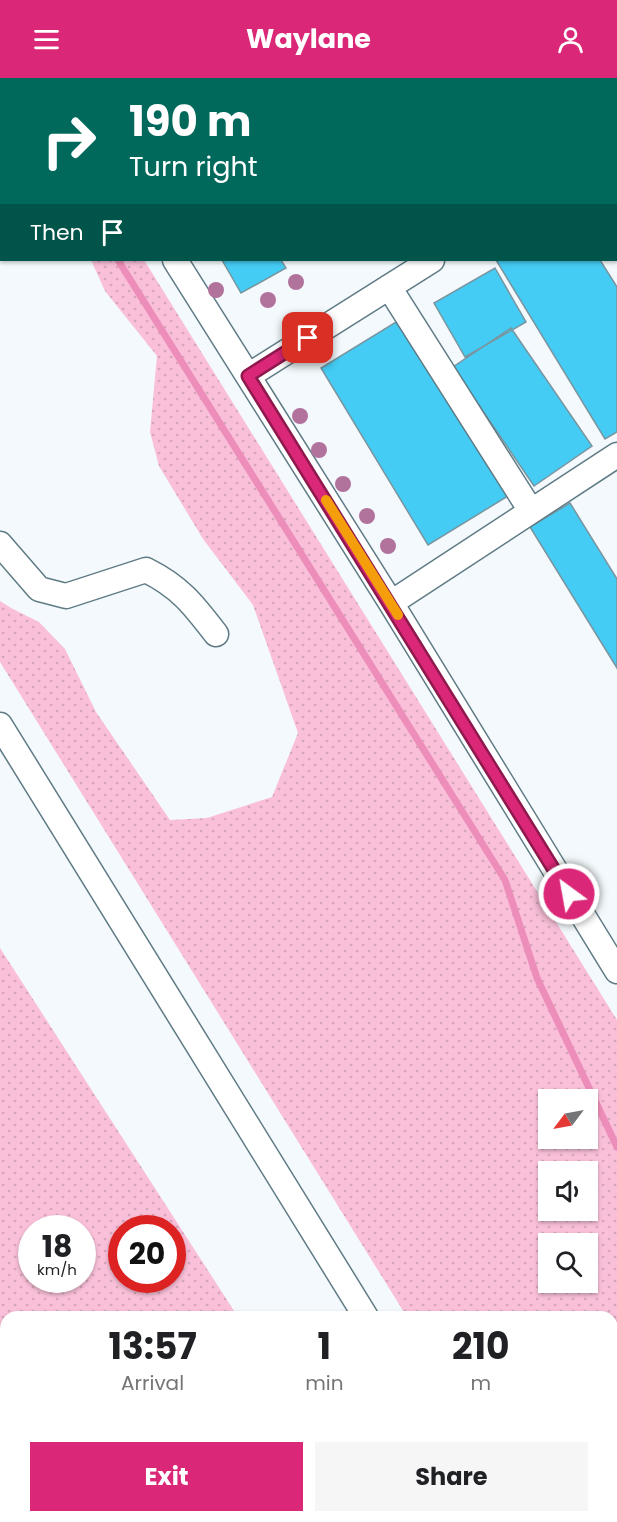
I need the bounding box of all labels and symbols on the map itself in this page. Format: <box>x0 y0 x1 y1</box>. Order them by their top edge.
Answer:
pin <box>282 312 333 363</box>
position arrow <box>537 862 601 926</box>
north arrow <box>538 1089 598 1149</box>
speed limit sign: 20 <box>108 1215 186 1293</box>

